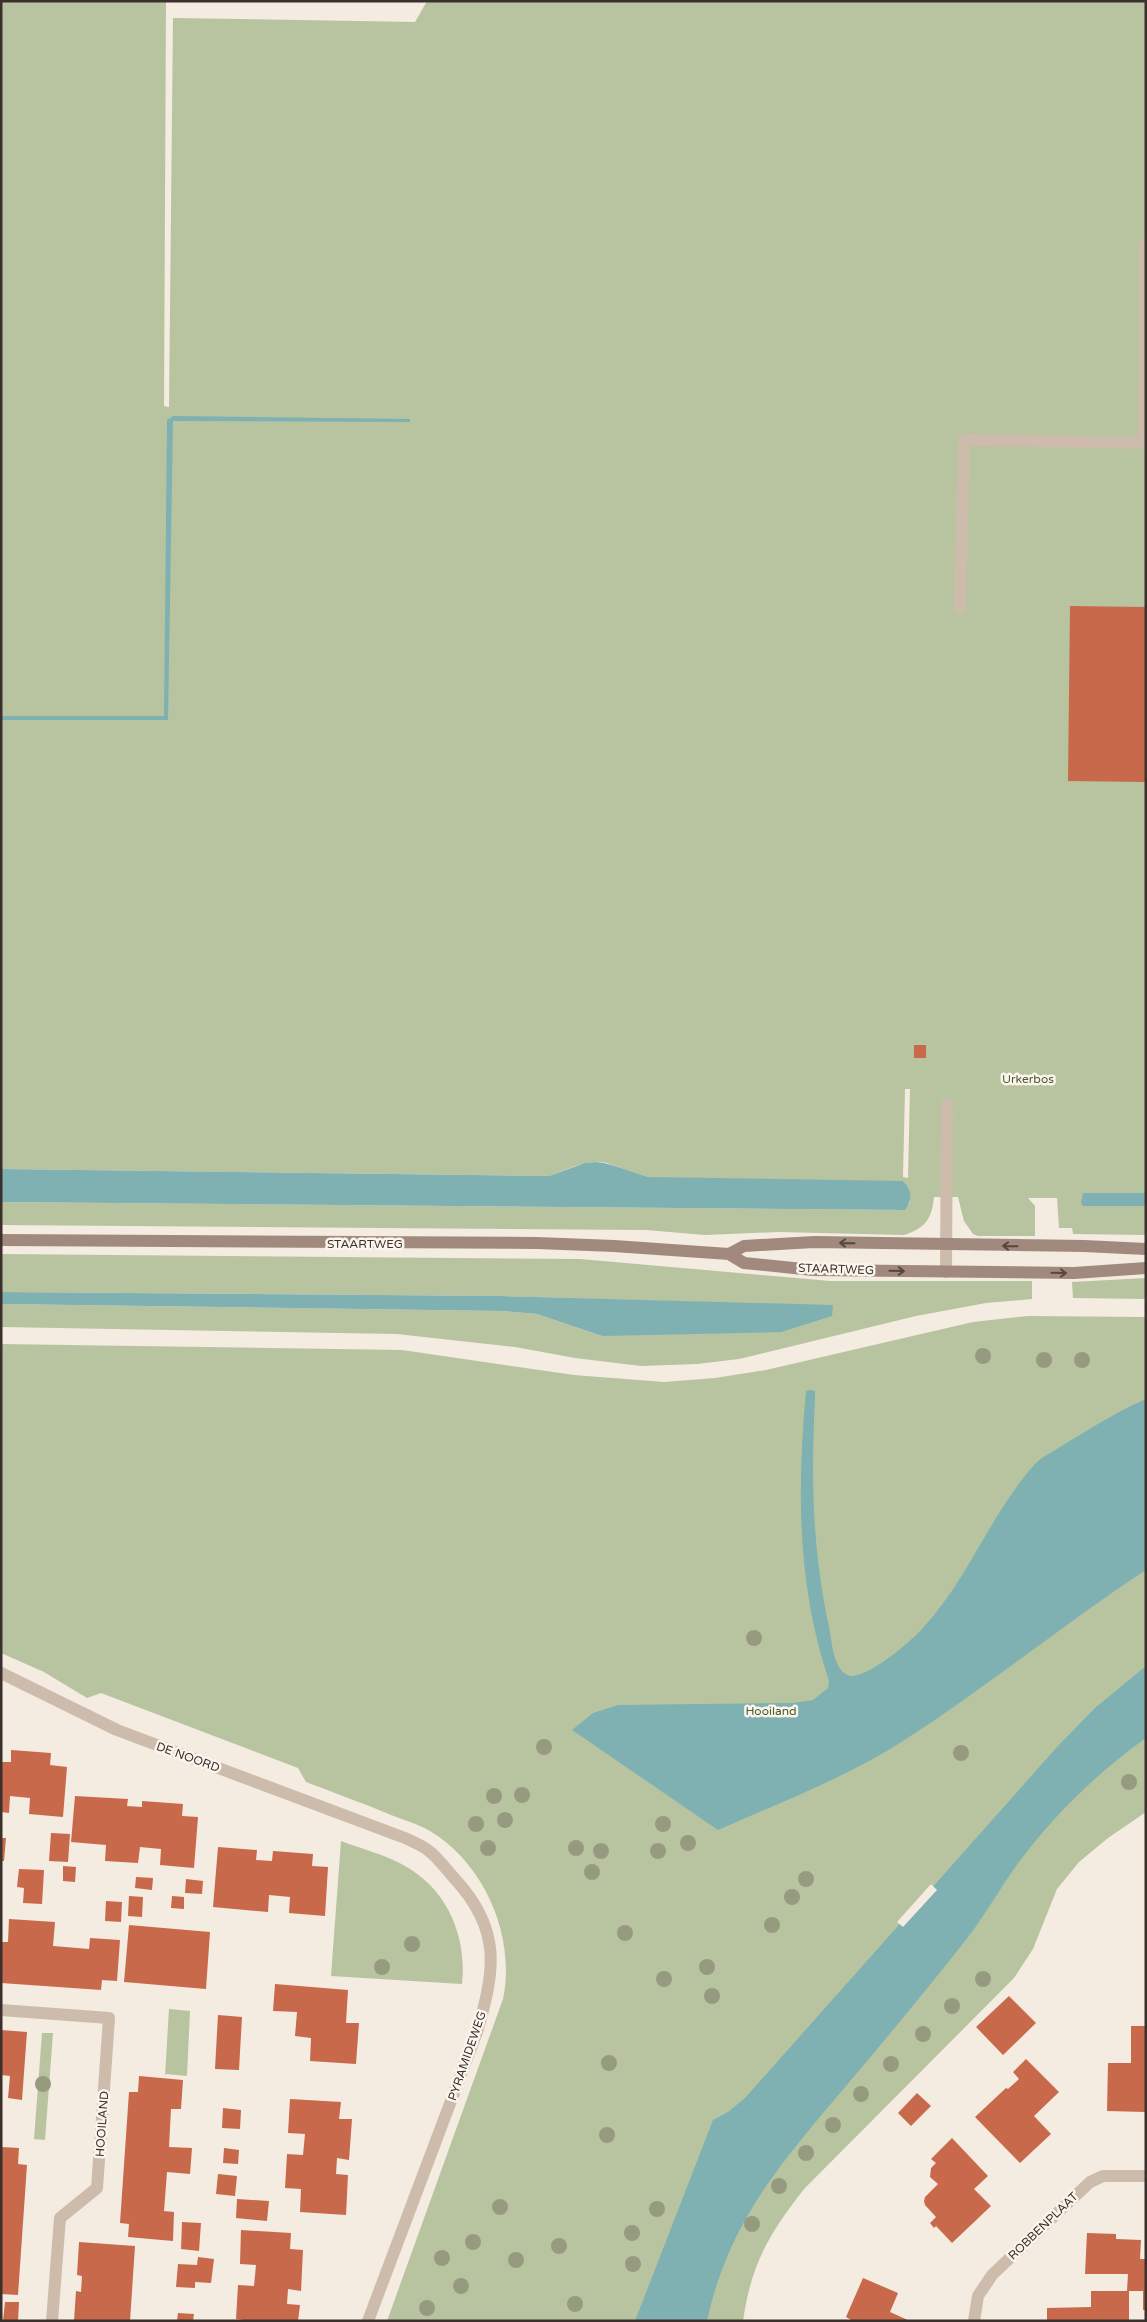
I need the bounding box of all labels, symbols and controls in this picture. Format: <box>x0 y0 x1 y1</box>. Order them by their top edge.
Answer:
park label: Urkerbos <box>1002 1072 1054 1086</box>
street label: STAARTWEG <box>327 1237 403 1251</box>
one-way arrow <box>839 1238 856 1248</box>
one-way arrow <box>1002 1241 1018 1251</box>
street label: STAARTWEG <box>798 1261 874 1277</box>
one-way arrow <box>888 1266 905 1276</box>
one-way arrow <box>1051 1268 1067 1278</box>
park label: Hooiland <box>745 1704 797 1718</box>
street label: DE NOORD <box>154 1739 222 1775</box>
street label: PYRAMIDEWEG <box>445 2009 489 2103</box>
street label: HOOILAND <box>93 2090 111 2158</box>
street label: ROBBENPLAAT <box>1005 2189 1081 2263</box>

